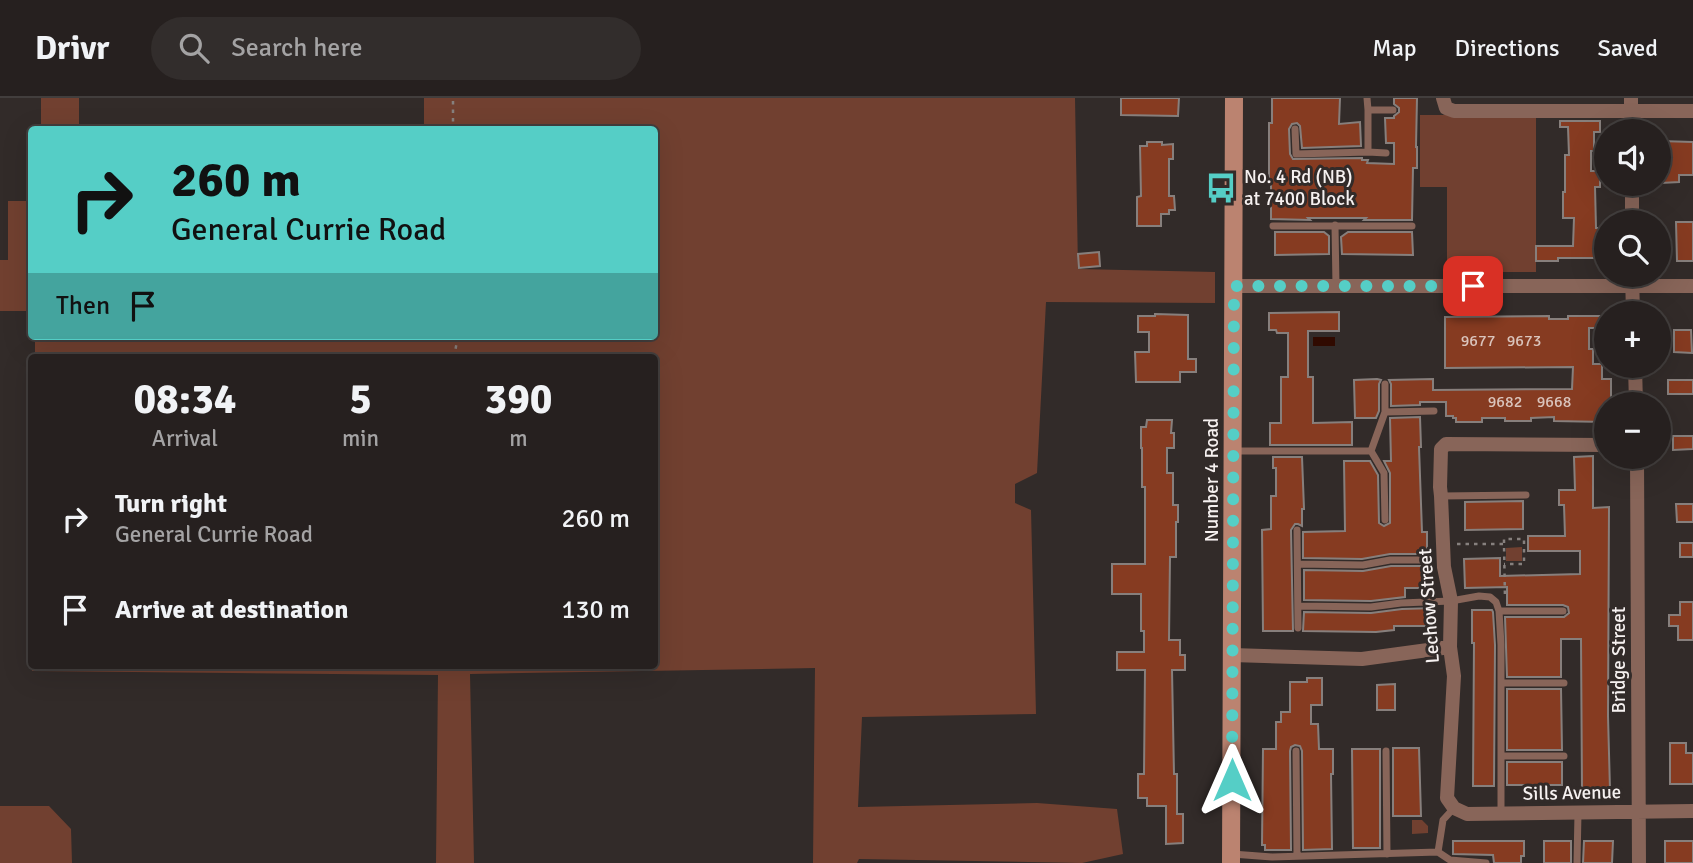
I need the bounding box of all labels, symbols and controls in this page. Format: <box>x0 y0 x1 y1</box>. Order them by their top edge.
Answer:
search box <box>151 17 641 80</box>
text: Drivr <box>35 28 109 69</box>
icon: search <box>175 29 213 67</box>
text: Search here <box>231 32 362 64</box>
text: Map <box>1372 33 1417 63</box>
text: Directions <box>1455 33 1560 63</box>
text: Saved <box>1598 33 1658 63</box>
map controls <box>1594 119 1671 469</box>
button: sound <box>1594 119 1671 196</box>
text: 260 m <box>171 150 301 210</box>
icon: right <box>56 154 147 245</box>
place label: No. 4 Rd (NB) at 7400 Block <box>1244 165 1355 211</box>
bus stop icon: No. 4 Rd (NB) at 7400 Block <box>1204 171 1238 205</box>
text: General Currie Road <box>171 210 446 249</box>
button: search <box>1594 210 1671 287</box>
pin <box>1443 256 1503 316</box>
icon: arrive <box>1454 267 1492 305</box>
icon: arrive <box>124 287 162 325</box>
text: Then <box>56 290 110 322</box>
button: + <box>1594 301 1671 378</box>
house number: 9677 <box>1461 331 1495 351</box>
house number: 9673 <box>1507 331 1541 351</box>
text: 08:34 <box>133 374 237 425</box>
text: 5 <box>349 374 372 425</box>
text: 390 <box>484 374 553 425</box>
house number: 9682 <box>1488 392 1522 412</box>
house number: 9668 <box>1537 392 1571 412</box>
button: − <box>1594 392 1671 469</box>
street label: Number 4 Road <box>1200 418 1224 542</box>
text: Arrival <box>152 424 218 453</box>
text: min <box>342 424 379 453</box>
text: m <box>509 424 528 453</box>
text: Turn right <box>115 488 227 520</box>
icon: right <box>56 500 94 538</box>
text: 260 m <box>561 503 630 535</box>
text: General Currie Road <box>115 520 313 549</box>
street label: Lechow Street <box>1413 547 1445 664</box>
icon: arrive <box>56 591 94 629</box>
text: Arrive at destination <box>115 594 348 626</box>
text: 130 m <box>561 594 630 626</box>
street label: Bridge Street <box>1607 606 1631 713</box>
position arrow <box>1195 743 1269 817</box>
street label: Sills Avenue <box>1523 780 1621 806</box>

